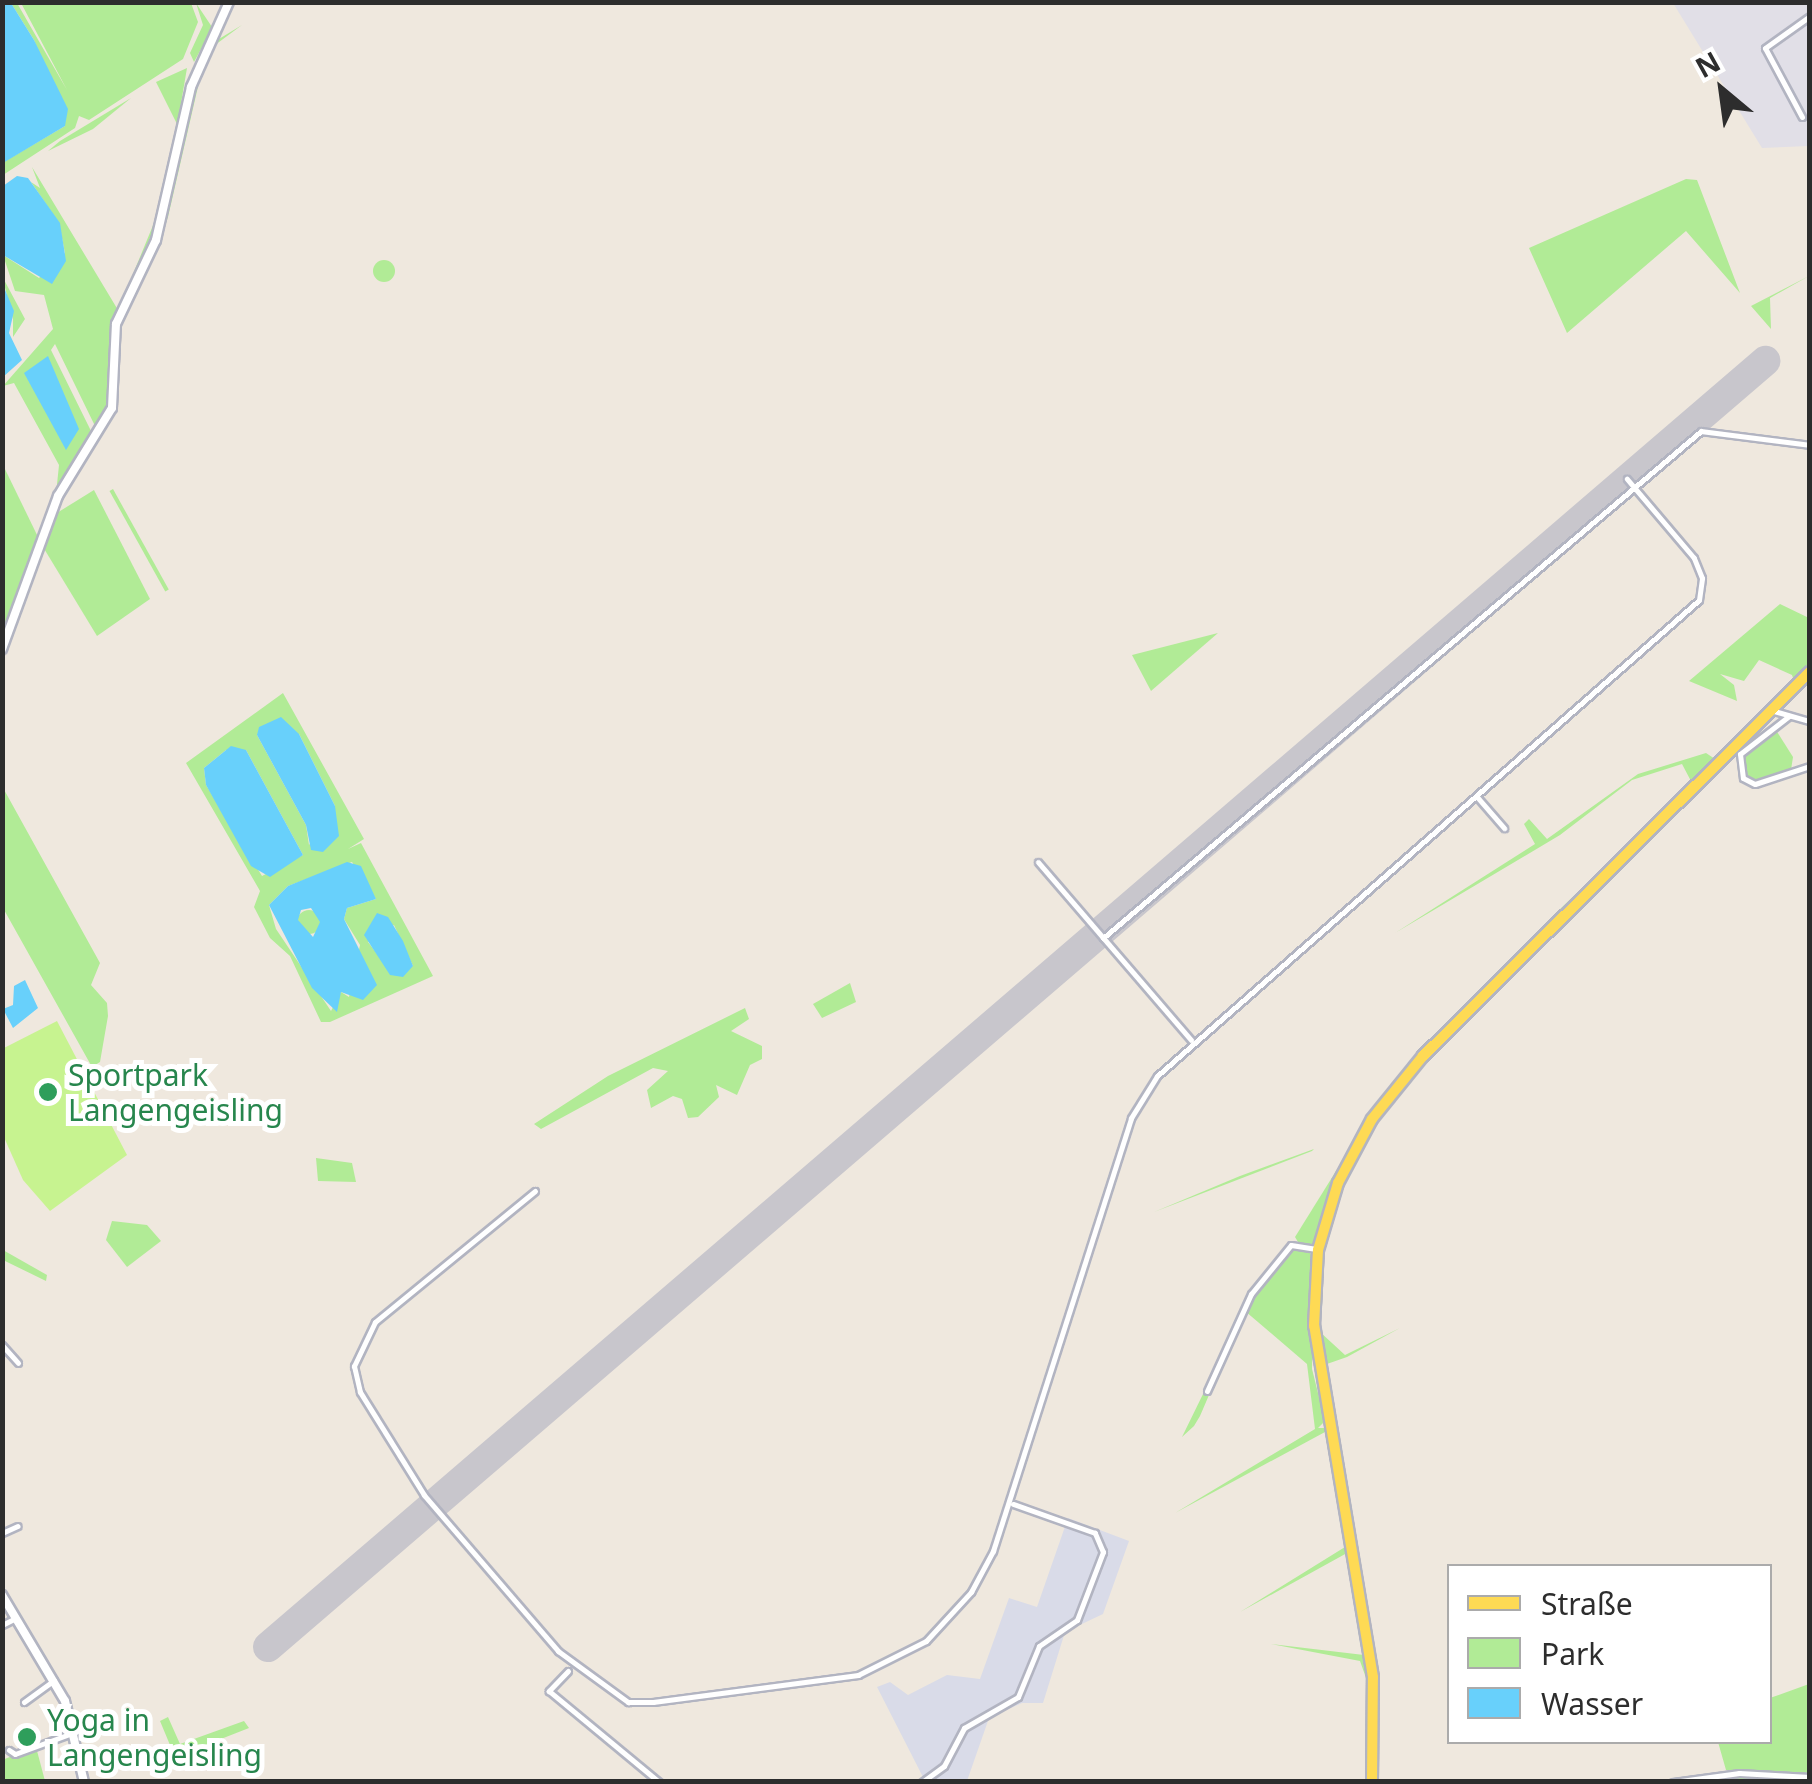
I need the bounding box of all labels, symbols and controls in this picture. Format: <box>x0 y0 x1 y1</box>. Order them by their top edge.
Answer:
north arrow <box>1672 40 1772 140</box>
text: N <box>1688 42 1727 86</box>
place label: Sportpark Langengeisling <box>68 1057 283 1128</box>
marker: Sportpark Langengeisling <box>37 1081 59 1103</box>
legend <box>1447 1564 1772 1744</box>
text: Straße <box>1541 1583 1633 1624</box>
text: Park <box>1541 1633 1604 1674</box>
text: Wasser <box>1541 1683 1643 1724</box>
place label: Yoga in Langengeisling <box>47 1702 262 1772</box>
marker: Yoga in Langengeisling <box>16 1726 38 1748</box>

